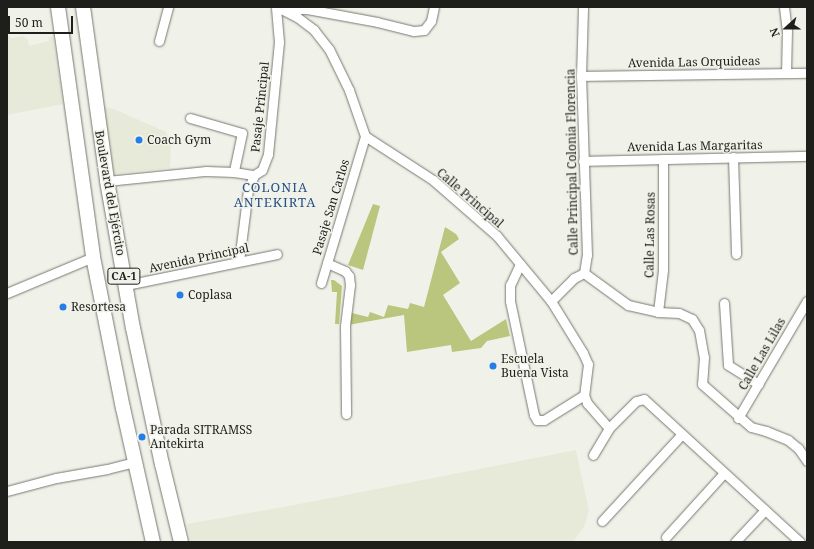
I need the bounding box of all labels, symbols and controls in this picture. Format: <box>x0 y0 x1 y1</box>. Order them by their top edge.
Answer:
scale bar <box>10 8 75 34</box>
north arrow <box>766 8 806 48</box>
text: 50 m <box>15 14 43 31</box>
text: N <box>766 26 783 39</box>
street label: Avenida Las Orquideas <box>628 54 760 70</box>
street label: Pasaje Principal <box>248 61 272 153</box>
street label: Calle Principal Colonia Florencia <box>563 69 581 255</box>
street label: Boulevard del Ejército <box>92 129 128 257</box>
place label: Coach Gym <box>147 133 211 147</box>
marker: Coach Gym <box>134 135 144 145</box>
street label: Avenida Las Margaritas <box>627 138 763 154</box>
street label: Pasaje San Carlos <box>310 157 352 257</box>
street label: Calle Principal <box>434 165 506 231</box>
district label: COLONIA ANTEKIRTA <box>234 180 316 211</box>
street label: Calle Las Rosas <box>642 192 658 278</box>
street label: Avenida Principal <box>148 240 250 276</box>
road number: CA-1 <box>107 267 141 285</box>
place label: Coplasa <box>188 288 232 302</box>
marker: Coplasa <box>175 290 185 300</box>
place label: Resortesa <box>71 300 126 314</box>
marker: Resortesa <box>58 302 68 312</box>
street label: Calle Las Lilas <box>735 315 789 393</box>
place label: Escuela Buena Vista <box>501 352 569 380</box>
marker: Escuela Buena Vista <box>488 361 498 371</box>
place label: Parada SITRAMSS Antekirta <box>150 423 252 451</box>
marker: Parada SITRAMSS Antekirta <box>137 432 147 442</box>

